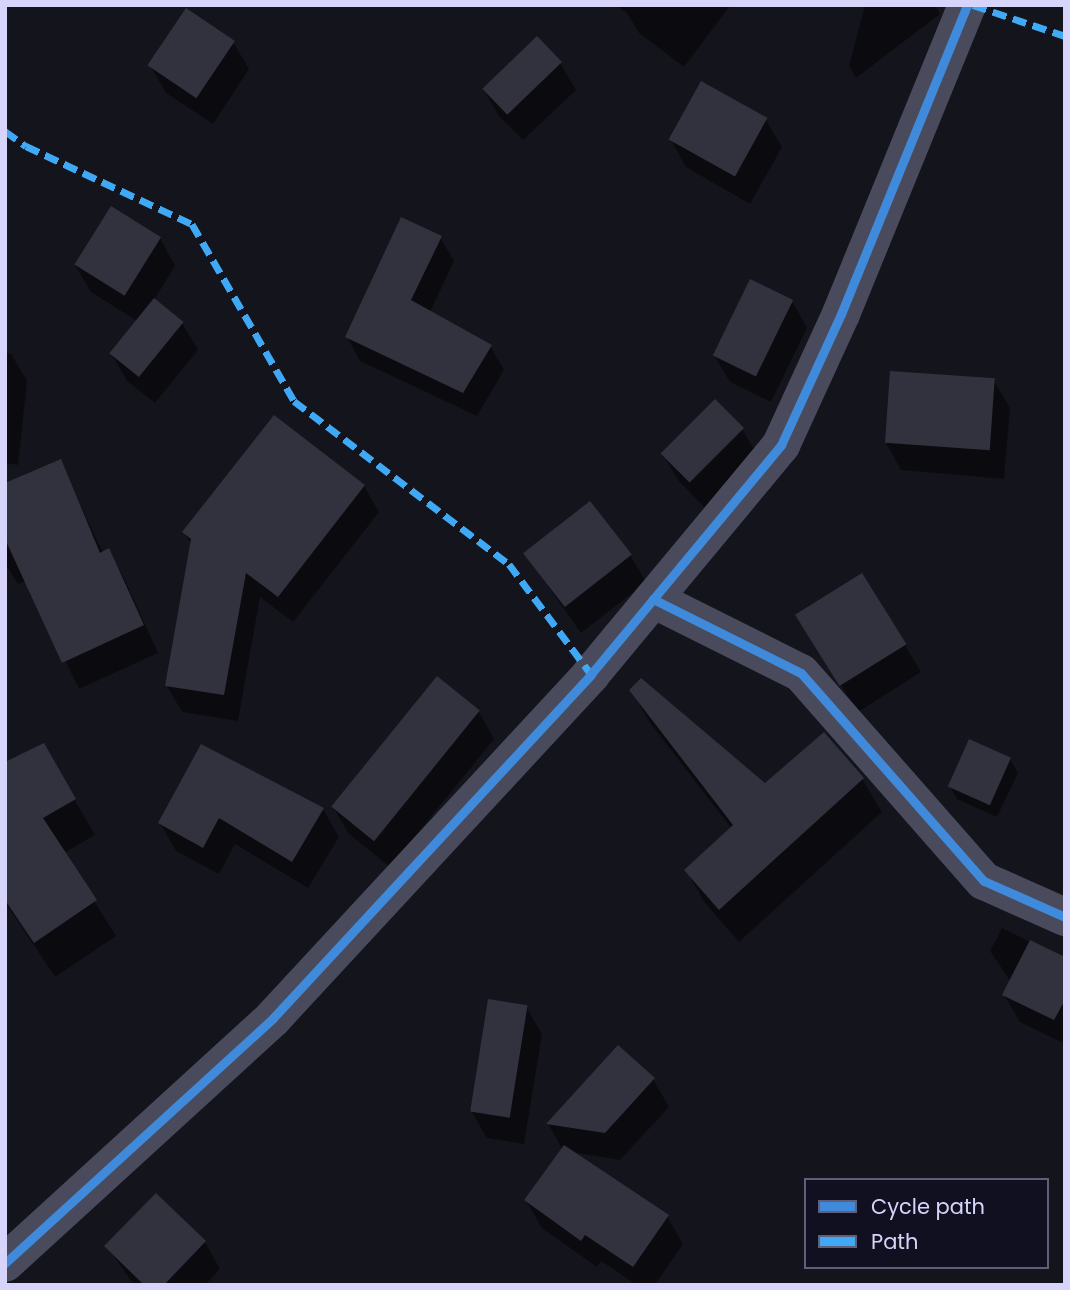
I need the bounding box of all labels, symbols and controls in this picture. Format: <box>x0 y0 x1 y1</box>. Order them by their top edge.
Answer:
legend <box>804 1178 1049 1269</box>
text: Cycle path <box>871 1192 985 1221</box>
text: Path <box>871 1227 918 1256</box>

